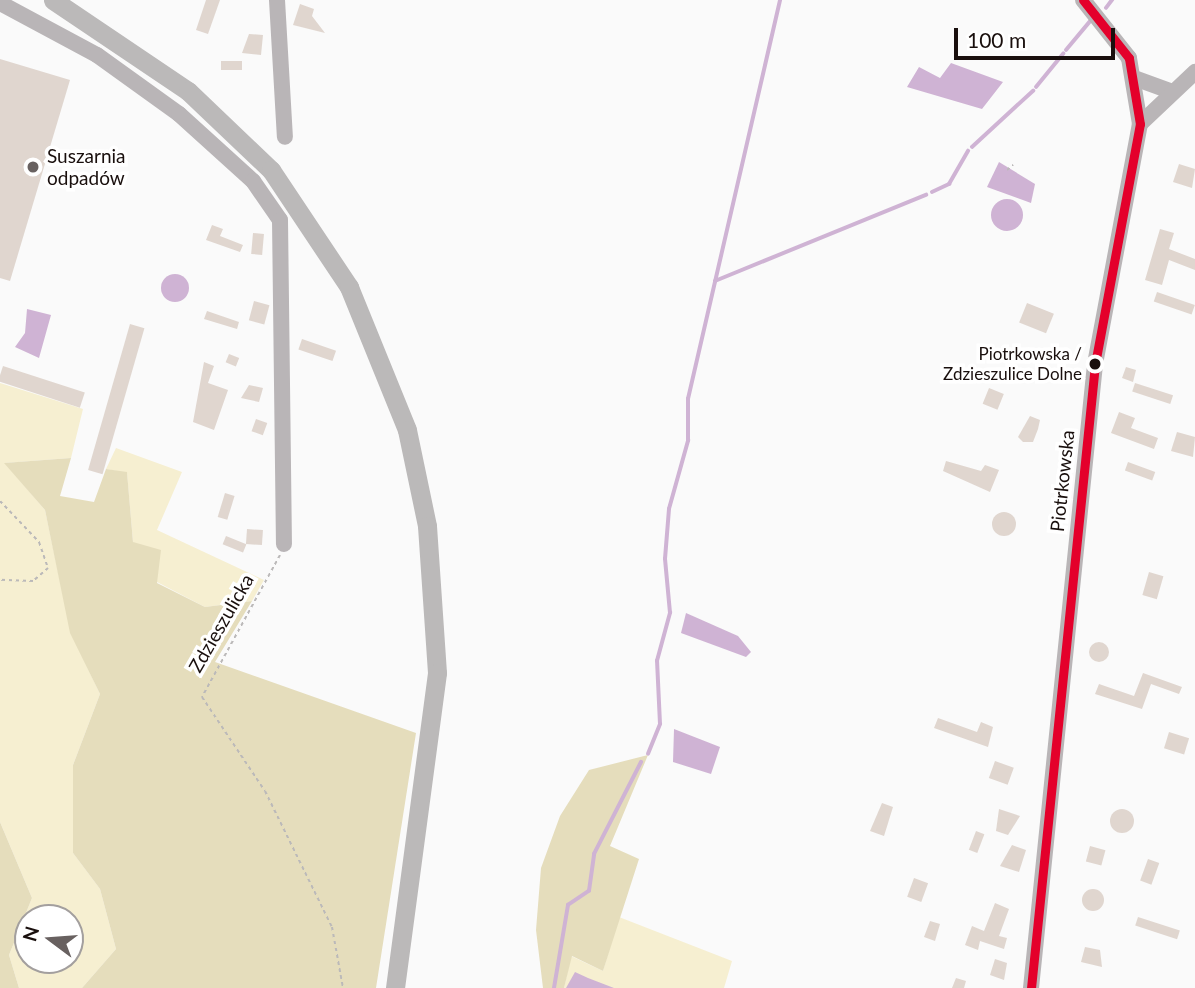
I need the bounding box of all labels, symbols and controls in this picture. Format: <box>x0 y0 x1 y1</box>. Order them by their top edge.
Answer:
scale bar <box>957 14 1118 58</box>
text: 100 m <box>967 27 1026 52</box>
place label: Suszarnia odpadów <box>47 145 125 189</box>
marker: Suszarnia odpadów <box>25 159 41 175</box>
place label: Piotrkowska / Zdzieszulice Dolne <box>943 344 1082 384</box>
marker: Piotrkowska / Zdzieszulice Dolne <box>1088 357 1102 371</box>
street label: Piotrkowska <box>1045 429 1079 533</box>
street label: Zdzieszulicka <box>184 570 258 676</box>
north arrow <box>14 904 84 974</box>
text: N <box>17 923 43 944</box>

